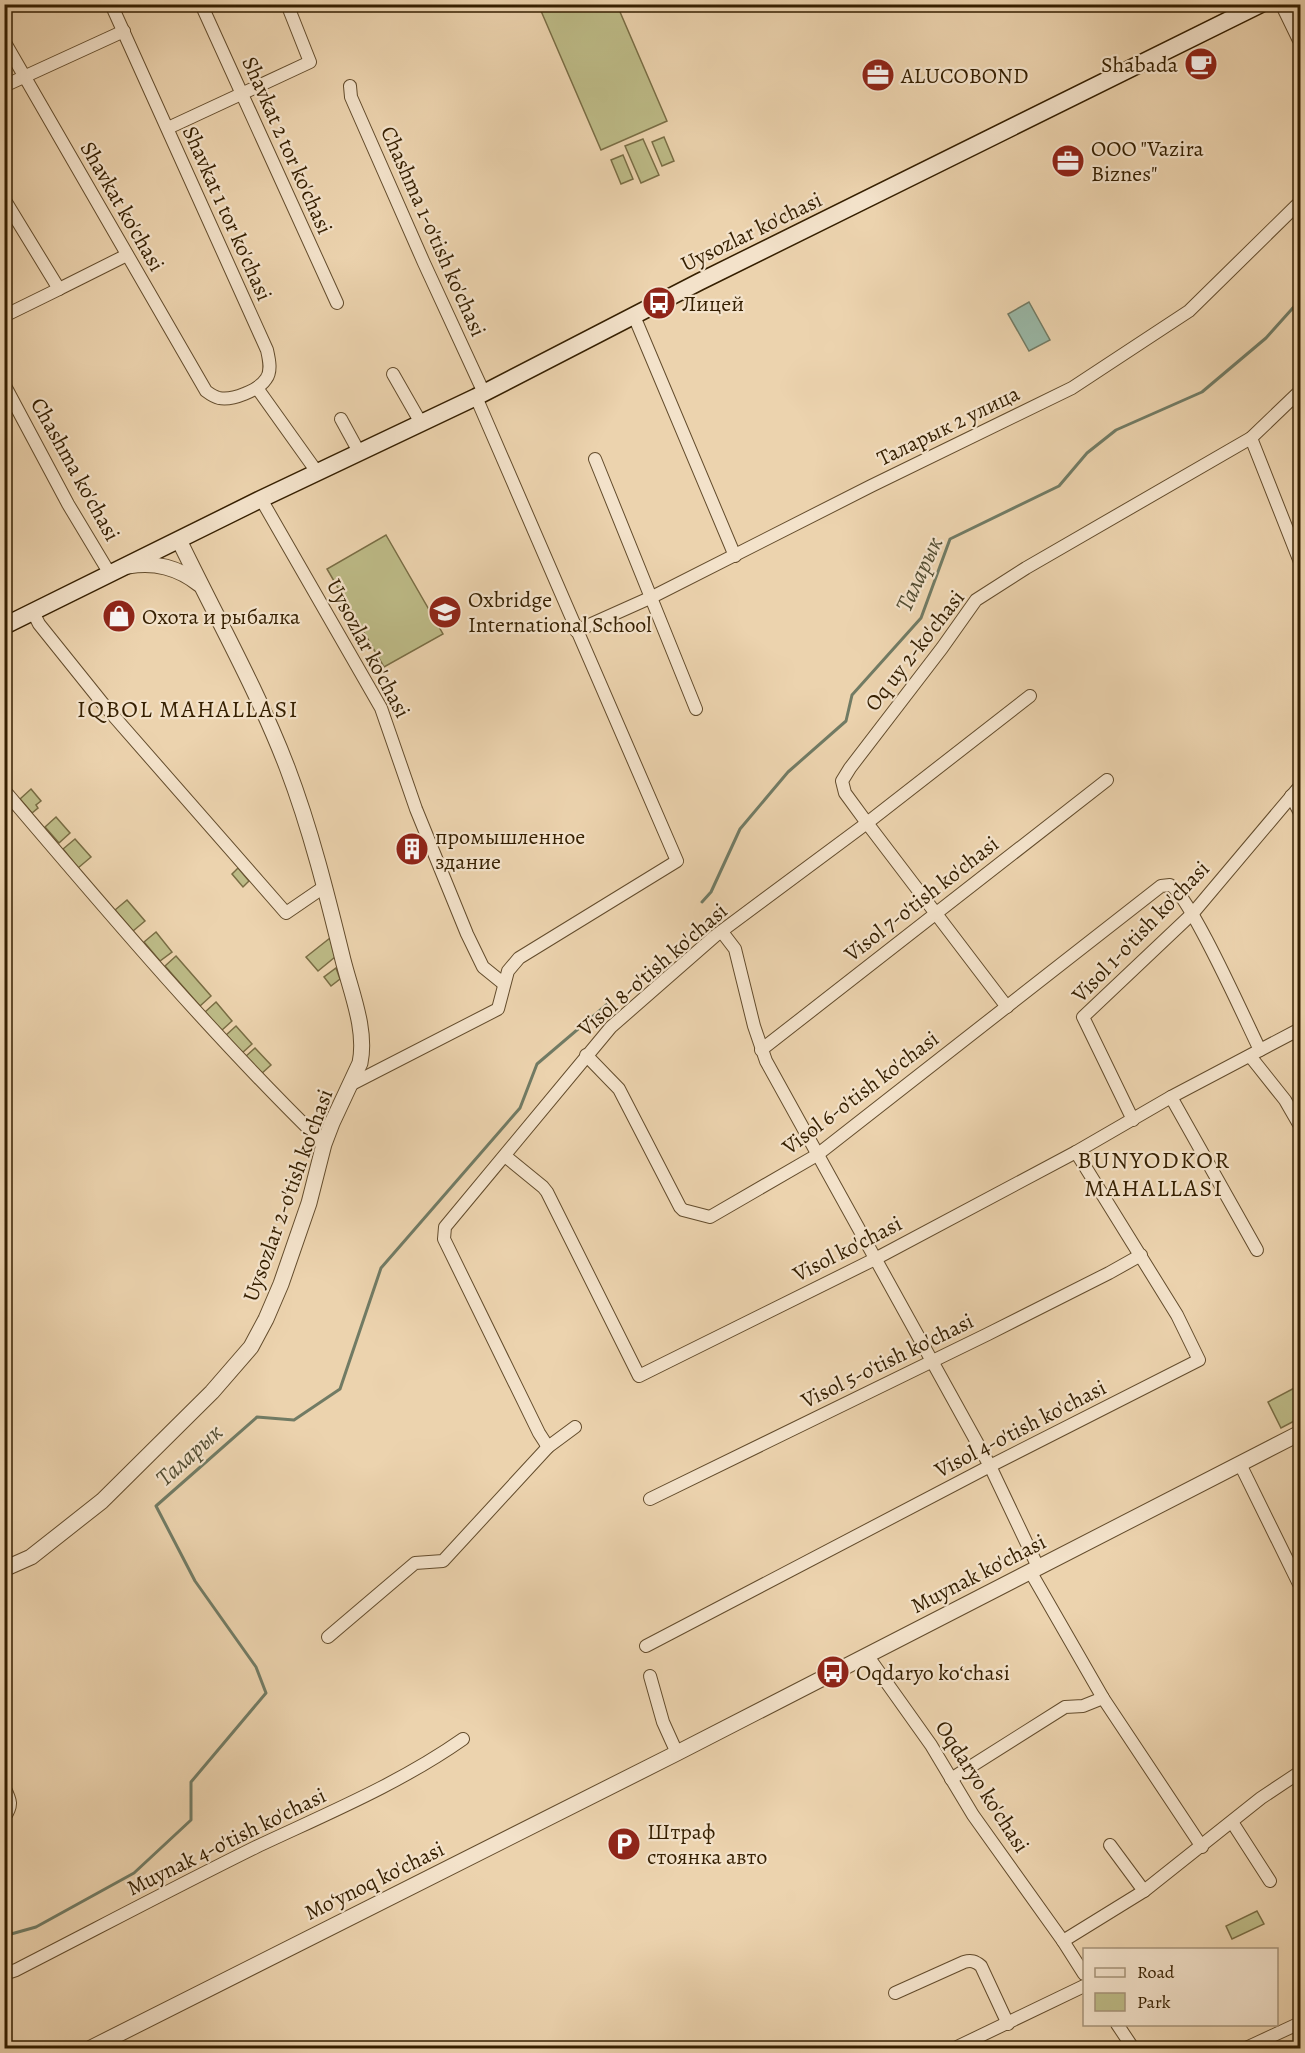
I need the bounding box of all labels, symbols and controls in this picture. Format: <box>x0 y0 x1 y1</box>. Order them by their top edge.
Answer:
cafe icon: Shabada <box>1183 46 1219 82</box>
place label: Shabada <box>1101 50 1179 80</box>
street label: Shavkat 2 tor ko'chasi <box>234 52 340 239</box>
office icon: ALUCOBOND <box>860 57 896 93</box>
place label: ALUCOBOND <box>900 61 1028 91</box>
street label: Shavkat 1 tor ko'chasi <box>175 121 279 306</box>
street label: Chashma 1-o'tish ko'chasi <box>373 121 493 341</box>
place label: OOO "Vazira Biznes" <box>1091 134 1205 189</box>
street label: Shavkat ko'chasi <box>73 136 172 277</box>
office icon: OOO "Vazira Biznes" <box>1050 143 1086 179</box>
street label: Uysozlar ko'chasi <box>676 185 827 279</box>
bus stop icon: Лицей <box>641 285 677 321</box>
place label: Лицей <box>682 289 744 319</box>
street label: Таларык 2 улица <box>872 378 1025 473</box>
street label: Chashma ko'chasi <box>23 392 127 547</box>
water label: Таларык <box>888 531 950 617</box>
street label: Uysozlar ko'chasi <box>319 574 417 723</box>
street label: Oq uy 2-ko'chasi <box>858 584 972 717</box>
place label: Oxbridge International School <box>468 585 652 640</box>
school or university icon: Oxbridge International School <box>427 594 463 630</box>
shop icon: Охота и рыбалка <box>101 598 137 634</box>
place label: Охота и рыбалка <box>142 602 301 632</box>
district label: IQBOL MAHALLASI <box>77 693 299 725</box>
place label: промышленное здание <box>435 822 585 877</box>
street label: Visol 7-o'tish ko'chasi <box>837 829 1005 969</box>
building icon: промышленное здание <box>394 831 430 867</box>
street label: Visol 1-o'tish ko'chasi <box>1064 854 1216 1010</box>
street label: Visol 8-o'tish ko'chasi <box>571 896 734 1044</box>
street label: Visol 6-o'tish ko'chasi <box>775 1024 945 1162</box>
street label: Uysozlar 2-o'tish ko'chasi <box>235 1085 340 1306</box>
district label: BUNYODKOR MAHALLASI <box>1077 1144 1231 1204</box>
street label: Visol ko'chasi <box>787 1209 907 1290</box>
street label: Visol 5-o'tish ko'chasi <box>795 1306 979 1416</box>
street label: Visol 4-o'tish ko'chasi <box>929 1373 1111 1486</box>
water label: Таларык <box>149 1416 229 1494</box>
street label: Muynak ko'chasi <box>906 1527 1051 1621</box>
bus stop icon: Oqdaryo koʻchasi <box>815 1654 851 1690</box>
place label: Oqdaryo koʻchasi <box>856 1658 1010 1688</box>
street label: Oqdaryo ko'chasi <box>928 1714 1036 1859</box>
street label: Muynak 4-o'tish ko'chasi <box>122 1781 331 1903</box>
place label: Штраф стоянка авто <box>647 1817 767 1872</box>
parking icon: Штраф стоянка авто <box>606 1826 642 1862</box>
street label: Moʻynoq ko'chasi <box>300 1834 449 1928</box>
legend <box>1083 1948 1278 2026</box>
text: Road <box>1137 1960 1175 1984</box>
text: Park <box>1137 1990 1171 2014</box>

